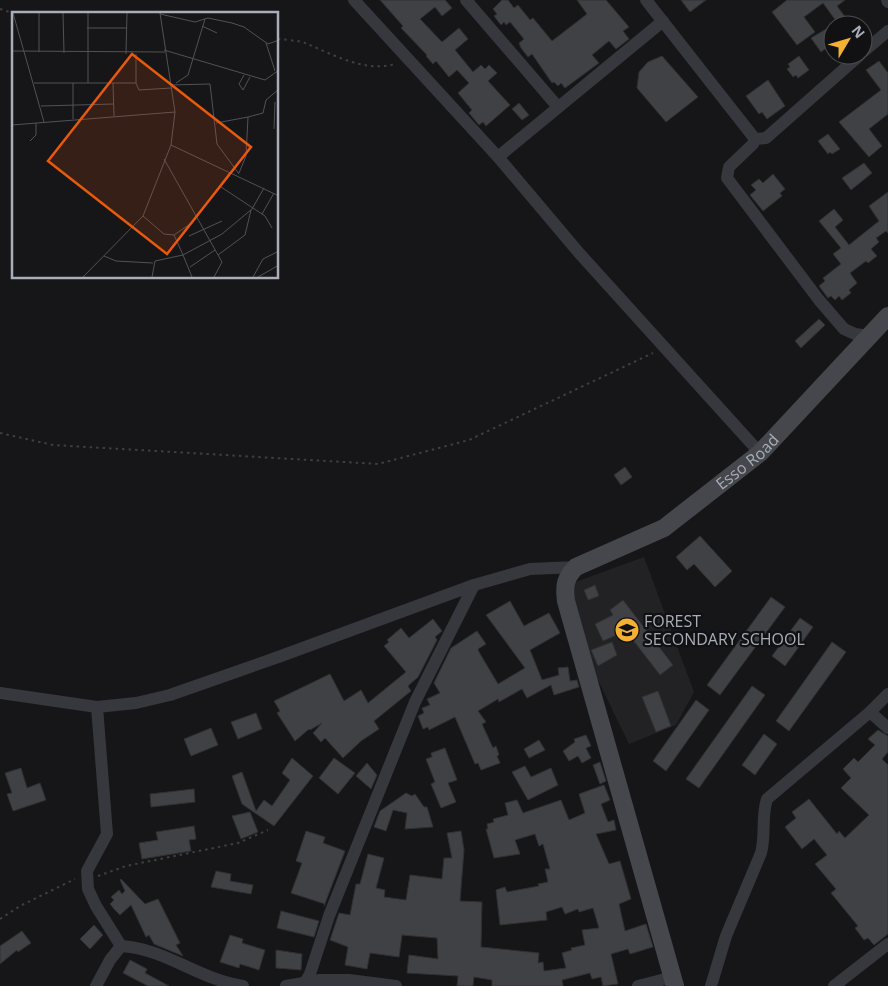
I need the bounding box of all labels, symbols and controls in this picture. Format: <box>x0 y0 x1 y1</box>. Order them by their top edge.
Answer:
inset map <box>12 12 279 279</box>
north arrow <box>823 15 873 65</box>
text: N <box>848 21 870 42</box>
street label: Esso Road <box>711 429 784 495</box>
place label: FOREST SECONDARY SCHOOL <box>644 610 805 650</box>
school or university icon: FOREST SECONDARY SCHOOL <box>614 617 640 643</box>

